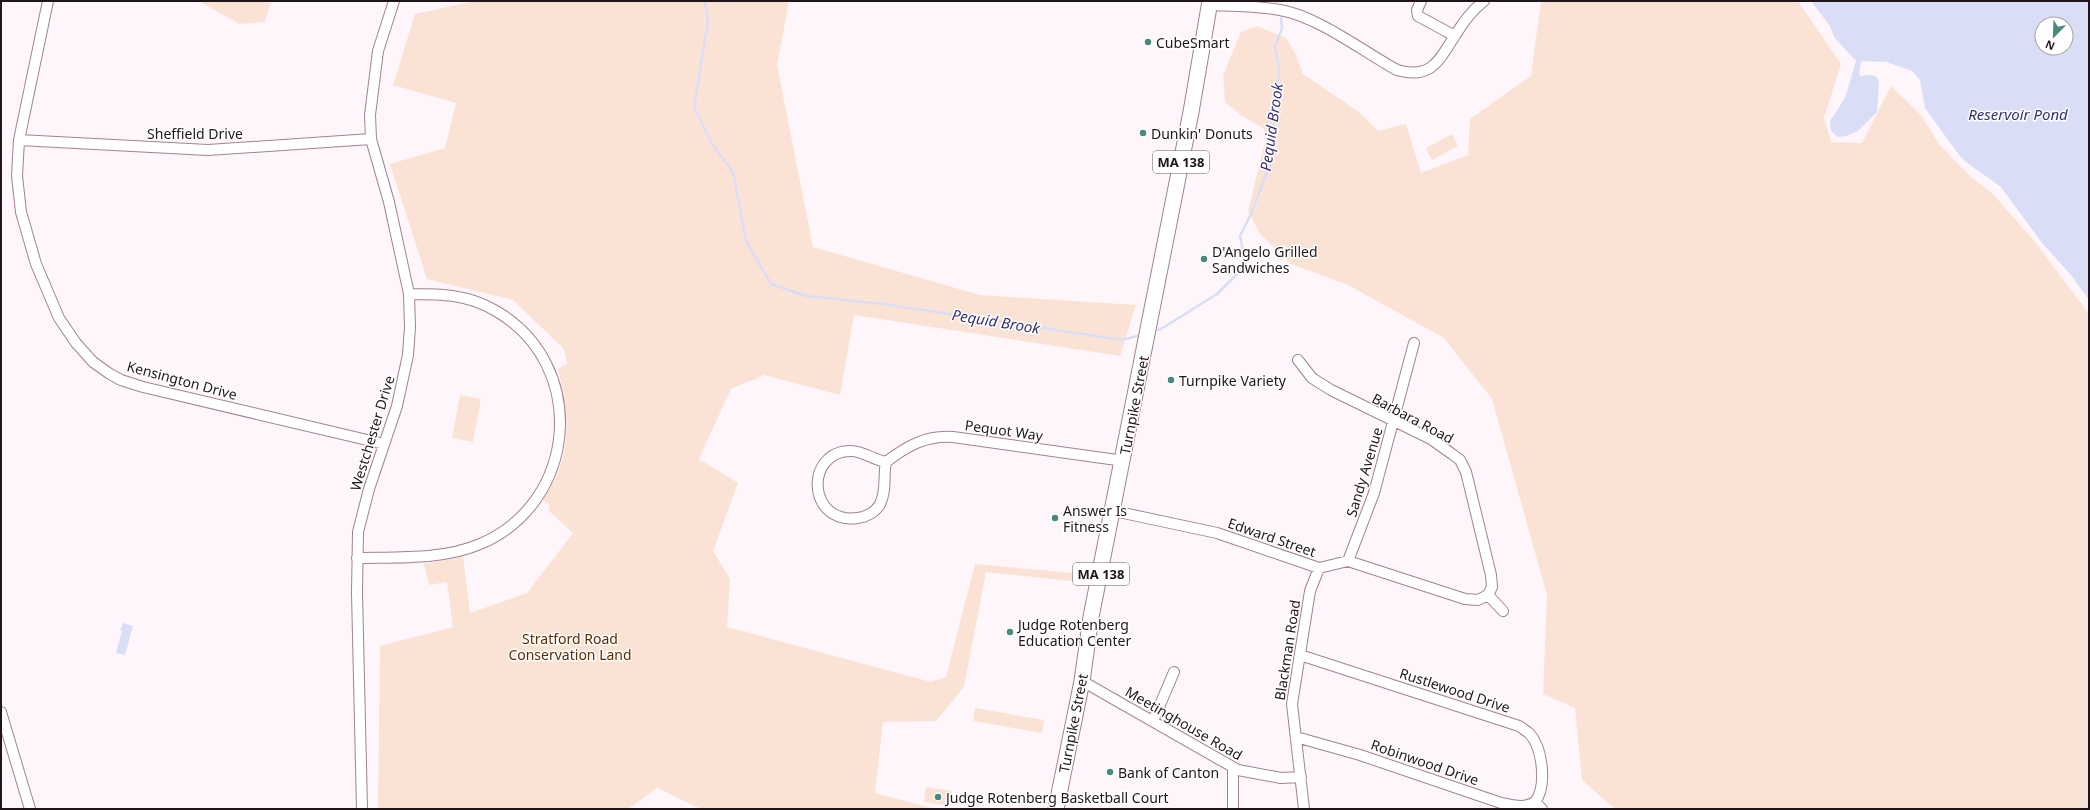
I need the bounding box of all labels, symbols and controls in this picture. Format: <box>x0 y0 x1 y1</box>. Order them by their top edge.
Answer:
north arrow <box>2034 16 2074 56</box>
place label: CubeSmart <box>1156 33 1229 52</box>
marker: CubeSmart <box>1143 37 1153 47</box>
text: N <box>2043 37 2057 54</box>
water label: Pequid Brook <box>1255 81 1287 172</box>
water label: Reservoir Pond <box>1968 104 2068 124</box>
street label: Sheffield Drive <box>147 124 243 143</box>
place label: Dunkin' Donuts <box>1151 124 1253 143</box>
marker: Dunkin' Donuts <box>1138 128 1148 138</box>
road number: MA 138 <box>1153 151 1209 173</box>
place label: D'Angelo Grilled Sandwiches <box>1212 242 1318 277</box>
marker: D'Angelo Grilled Sandwiches <box>1199 254 1209 264</box>
water label: Pequid Brook <box>951 304 1042 338</box>
street label: Turnpike Street <box>1115 354 1153 456</box>
street label: Kensington Drive <box>125 356 239 404</box>
place label: Turnpike Variety <box>1179 371 1287 390</box>
street label: Westchester Drive <box>345 373 399 493</box>
marker: Turnpike Variety <box>1166 375 1176 385</box>
street label: Barbara Road <box>1369 389 1457 447</box>
street label: Pequot Way <box>964 415 1045 445</box>
street label: Sandy Avenue <box>1341 425 1387 519</box>
place label: Answer Is Fitness <box>1063 501 1127 536</box>
marker: Answer Is Fitness <box>1050 513 1060 523</box>
street label: Edward Street <box>1225 513 1319 561</box>
road number: MA 138 <box>1073 563 1129 585</box>
street label: Blackman Road <box>1270 598 1304 702</box>
place label: Judge Rotenberg Education Center <box>1016 615 1131 650</box>
marker: Judge Rotenberg Education Center <box>1005 627 1015 637</box>
park label: Stratford Road Conservation Land <box>508 629 632 664</box>
street label: Rustlewood Drive <box>1397 663 1513 717</box>
street label: Turnpike Street <box>1054 672 1092 774</box>
street label: Meetinghouse Road <box>1122 682 1246 764</box>
street label: Robinwood Drive <box>1369 735 1482 789</box>
place label: Bank of Canton <box>1118 763 1219 782</box>
marker: Bank of Canton <box>1105 767 1115 777</box>
place label: Judge Rotenberg Basketball Court <box>944 788 1169 807</box>
marker: Judge Rotenberg Basketball Court <box>933 792 943 802</box>

